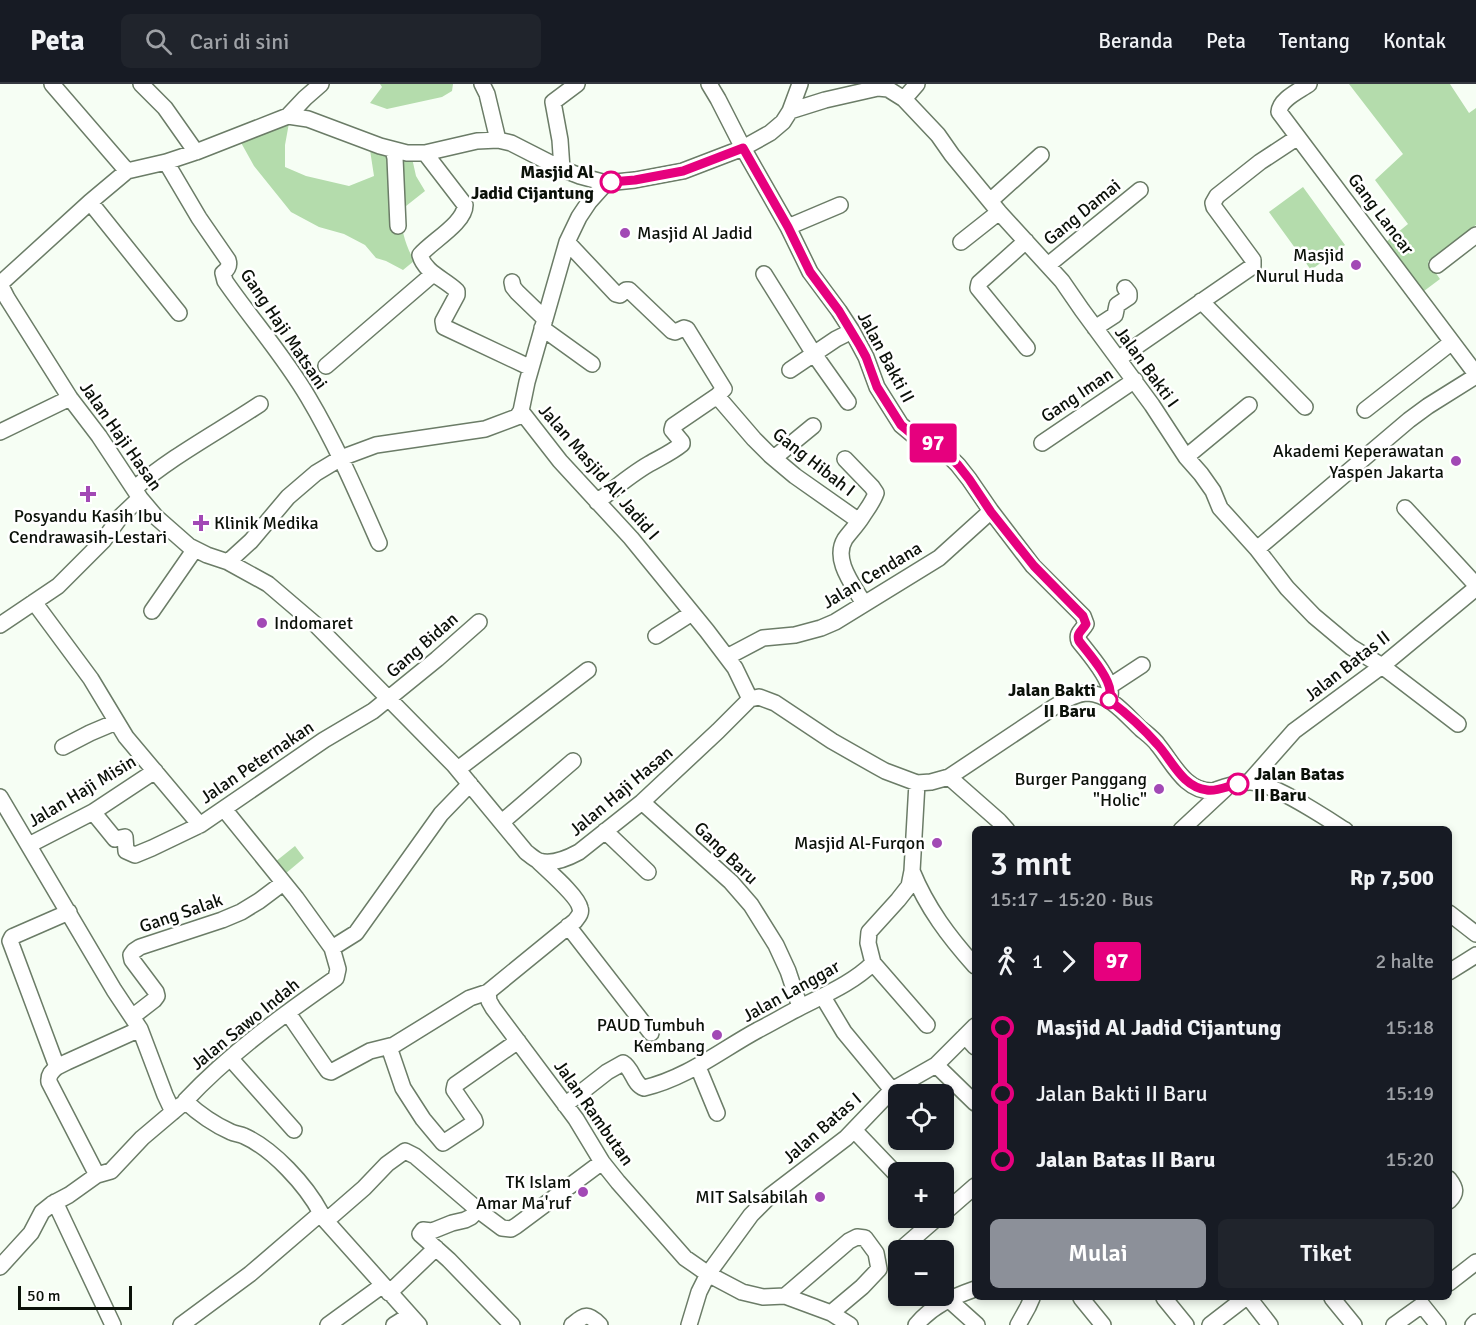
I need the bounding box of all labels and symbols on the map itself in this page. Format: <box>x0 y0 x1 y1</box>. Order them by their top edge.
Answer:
place label: Masjid Al Jadid Cijantung <box>471 161 594 204</box>
street label: Gang Lancar <box>1343 169 1419 259</box>
marker: Masjid Al Jadid Cijantung <box>600 171 622 193</box>
street label: Gang Damai <box>1039 174 1125 250</box>
place label: Masjid Al Jadid <box>637 222 753 244</box>
marker: Masjid Al Jadid <box>618 226 632 240</box>
place label: Masjid Nurul Huda <box>1256 244 1344 287</box>
marker: Masjid Nurul Huda <box>1349 258 1363 272</box>
street label: Gang Haji Matsani <box>236 265 332 393</box>
street label: Jalan Bakti II <box>853 308 919 406</box>
street label: Jalan Bakti I <box>1110 322 1184 412</box>
street label: Gang Iman <box>1037 363 1117 427</box>
street label: Jalan Haji Hasan <box>75 377 167 495</box>
street label: Jalan Masjid Al' Jadid I <box>534 400 664 544</box>
street label: Gang Hibah I <box>768 423 860 501</box>
line badge: 97 <box>906 424 960 462</box>
place label: Akademi Keperawatan Yaspen Jakarta <box>1273 440 1444 483</box>
marker: Akademi Keperawatan Yaspen Jakarta <box>1449 454 1463 468</box>
marker: Posyandu Kasih Ibu Cendrawasih-Lestari <box>79 485 97 503</box>
place label: Posyandu Kasih Ibu Cendrawasih-Lestari <box>9 505 167 548</box>
place label: Klinik Medika <box>214 512 319 534</box>
marker: Klinik Medika <box>192 514 210 532</box>
street label: Jalan Cendana <box>818 537 926 613</box>
street label: Gang Bidan <box>381 608 463 682</box>
place label: Indomaret <box>274 612 353 634</box>
marker: Indomaret <box>255 616 269 630</box>
street label: Jalan Batas II <box>1300 626 1394 706</box>
place label: Jalan Bakti II Baru <box>1008 679 1096 722</box>
marker: Jalan Bakti II Baru <box>1100 691 1118 709</box>
street label: Jalan Peternakan <box>196 716 318 808</box>
street label: Jalan Haji Hasan <box>565 741 677 841</box>
street label: Jalan Haji Misin <box>24 750 140 832</box>
place label: Jalan Batas II Baru <box>1254 763 1344 806</box>
place label: Burger Panggang "Holic" <box>1014 768 1147 811</box>
marker: Jalan Batas II Baru <box>1227 773 1249 795</box>
marker: Burger Panggang "Holic" <box>1152 782 1166 796</box>
street label: Gang Baru <box>689 817 763 889</box>
place label: Masjid Al-Furqon <box>794 832 925 854</box>
marker: Masjid Al-Furqon <box>930 836 944 850</box>
street label: Gang Salak <box>136 889 226 937</box>
street label: Jalan Langgar <box>738 955 844 1027</box>
street label: Jalan Sawo Indah <box>186 973 304 1075</box>
place label: PAUD Tumbuh Kembang <box>597 1014 705 1057</box>
marker: PAUD Tumbuh Kembang <box>710 1028 724 1042</box>
street label: Jalan Rambutan <box>550 1056 638 1170</box>
street label: Jalan Batas I <box>778 1088 866 1168</box>
place label: TK Islam Amar Ma'ruf <box>476 1171 572 1214</box>
marker: TK Islam Amar Ma'ruf <box>576 1185 590 1199</box>
place label: MIT Salsabilah <box>695 1186 808 1208</box>
marker: MIT Salsabilah <box>813 1190 827 1204</box>
scale bar <box>18 1283 132 1310</box>

